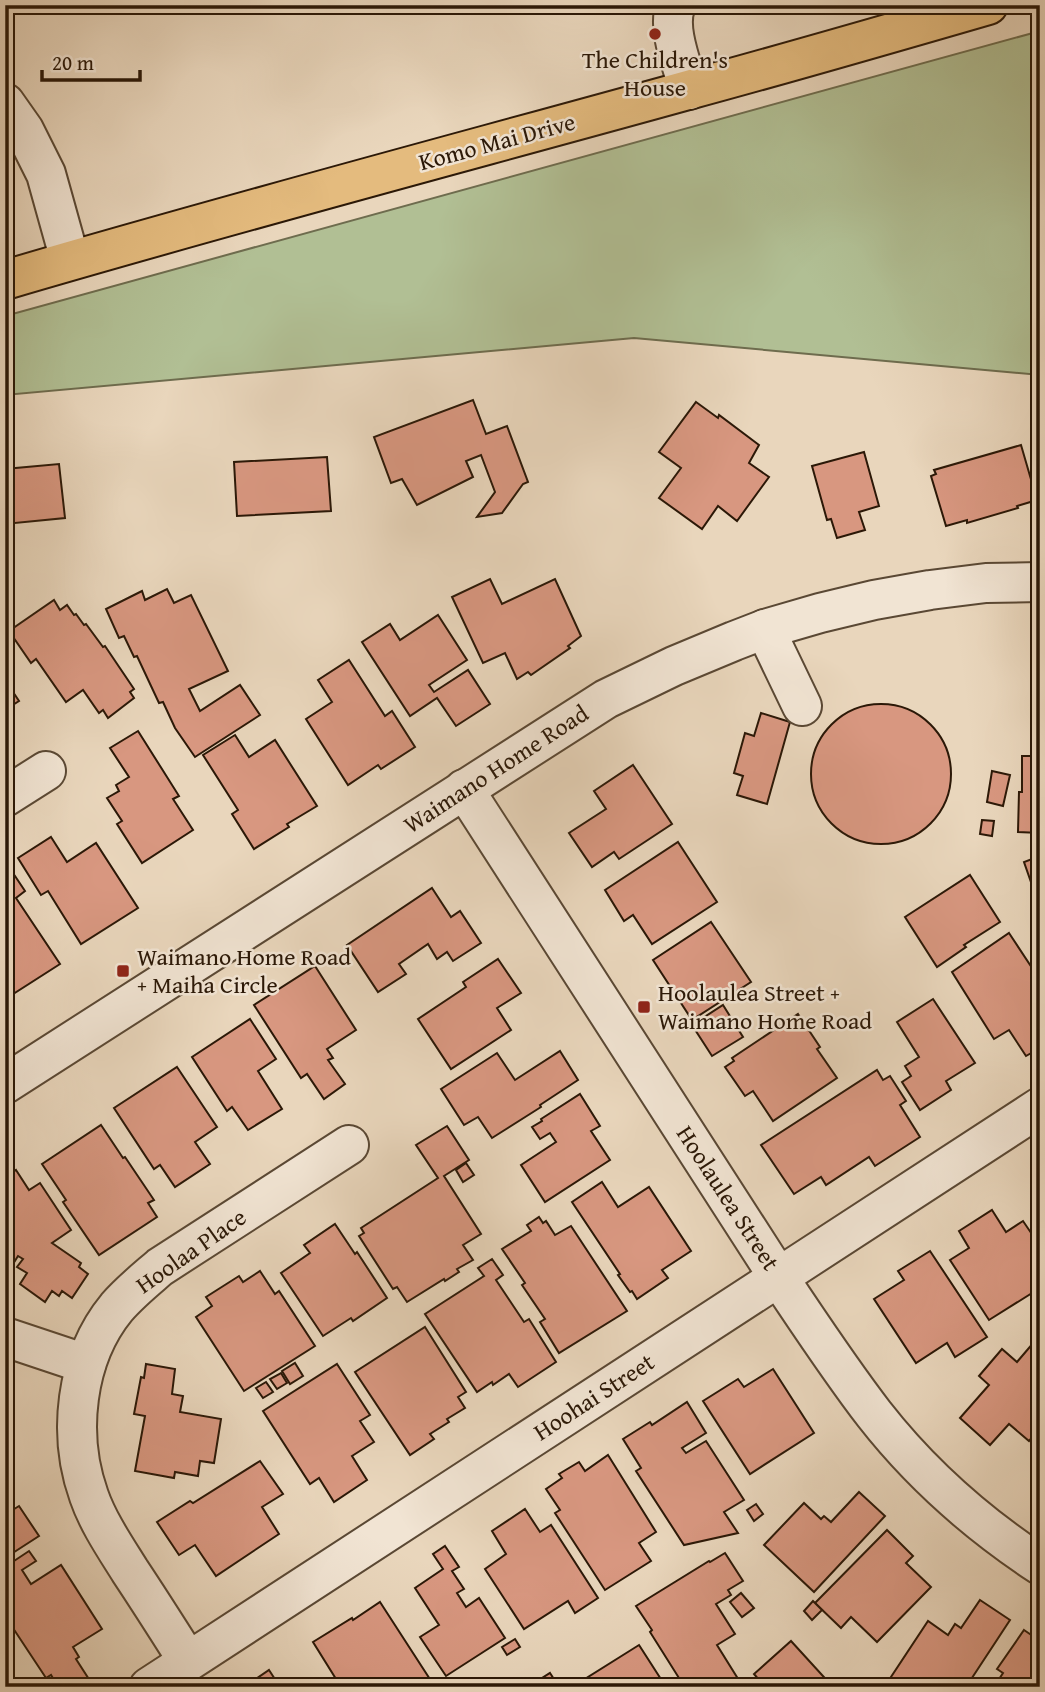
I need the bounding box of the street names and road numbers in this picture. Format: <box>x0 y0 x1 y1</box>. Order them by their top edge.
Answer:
street label: Komo Mai Drive <box>415 104 579 179</box>
street label: Waimano Home Road <box>396 696 595 842</box>
street label: Hoolaulea Street <box>668 1118 789 1278</box>
street label: Hoolaa Place <box>128 1200 253 1302</box>
street label: Hoohai Street <box>526 1344 662 1449</box>

